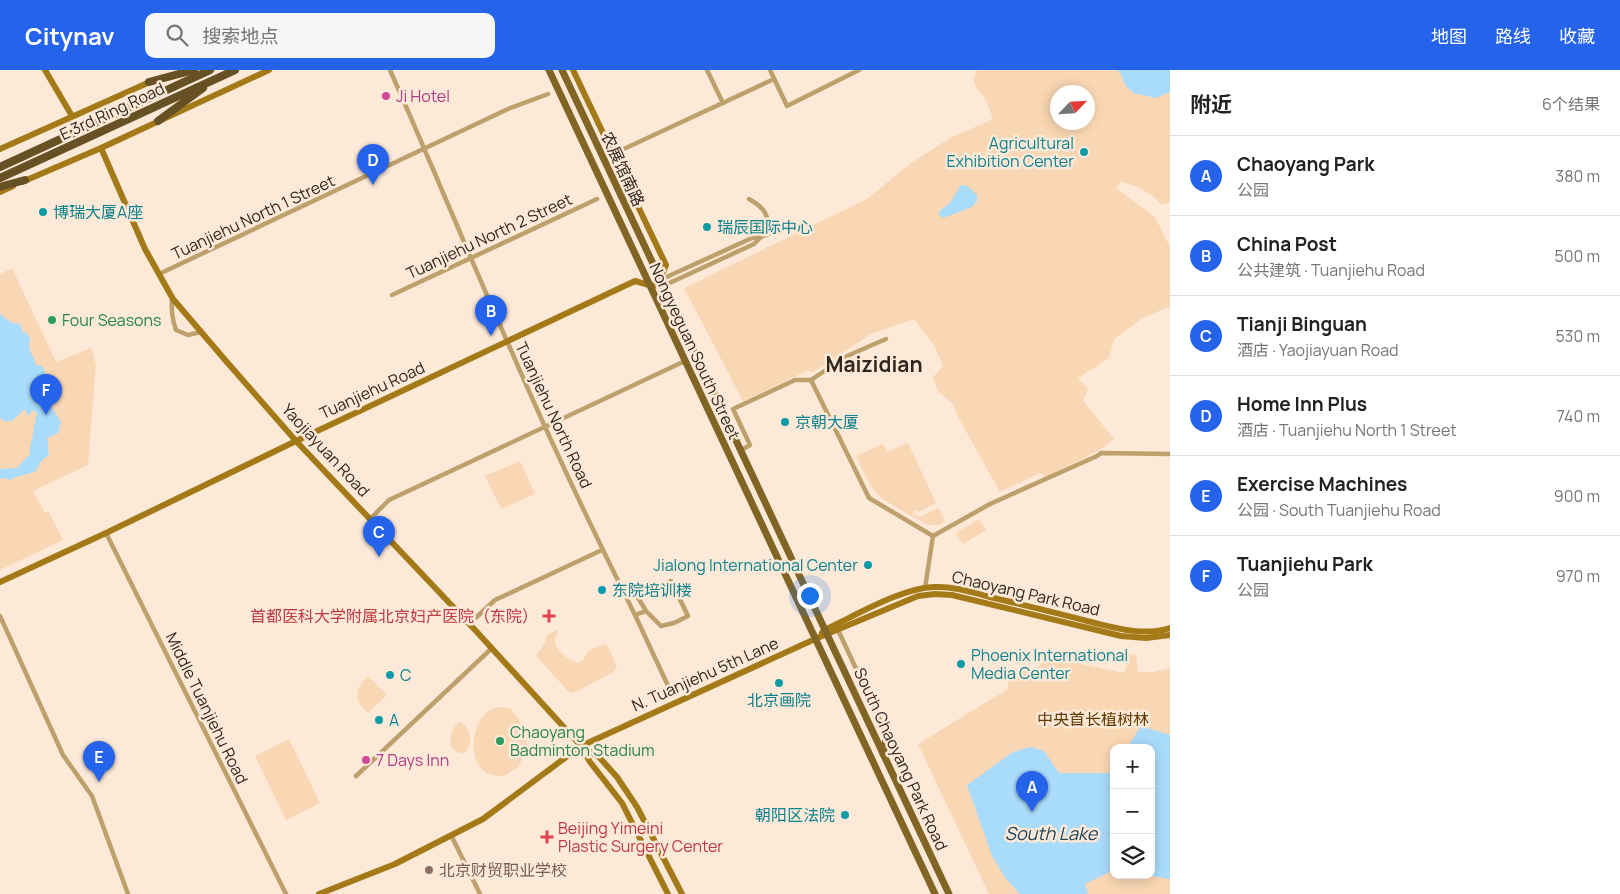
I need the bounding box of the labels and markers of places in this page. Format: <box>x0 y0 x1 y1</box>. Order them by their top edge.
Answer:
place label: Ji Hotel <box>396 85 450 107</box>
marker: Ji Hotel <box>380 90 392 102</box>
place label: Agricultural Exhibition Center <box>946 132 1074 172</box>
pin: D <box>357 144 389 185</box>
marker: Agricultural Exhibition Center <box>1078 146 1090 158</box>
place label: 博瑞大厦A座 <box>53 201 143 223</box>
marker: 博瑞大厦A座 <box>37 206 49 218</box>
place label: 瑞辰国际中心 <box>717 216 813 238</box>
marker: 瑞辰国际中心 <box>701 221 713 233</box>
pin: B <box>475 295 507 336</box>
place label: Four Seasons <box>62 309 161 331</box>
marker: Four Seasons <box>46 314 58 326</box>
pin: F <box>30 374 62 415</box>
place label: 京朝大厦 <box>795 411 859 433</box>
marker: 京朝大厦 <box>779 416 791 428</box>
pin: C <box>363 516 395 557</box>
place label: Jialong International Center <box>654 554 858 576</box>
marker: Jialong International Center <box>862 559 874 571</box>
place label: 东院培训楼 <box>612 579 692 601</box>
marker: 东院培训楼 <box>596 584 608 596</box>
place label: 首都医科大学附属北京妇产医院（东院） <box>250 605 538 627</box>
marker: 首都医科大学附属北京妇产医院（东院） <box>542 609 556 623</box>
place label: Phoenix International Media Center <box>971 644 1128 684</box>
marker: Phoenix International Media Center <box>955 658 967 670</box>
place label: C <box>400 664 411 686</box>
marker: C <box>384 669 396 681</box>
marker: 北京画院 <box>773 677 785 689</box>
place label: 北京画院 <box>747 689 811 711</box>
place label: A <box>389 709 399 731</box>
marker: A <box>373 714 385 726</box>
place label: Chaoyang Badminton Stadium <box>510 721 655 761</box>
marker: Chaoyang Badminton Stadium <box>494 735 506 747</box>
pin: E <box>83 741 115 782</box>
place label: 7 Days Inn <box>376 749 449 771</box>
marker: 7 Days Inn <box>360 754 372 766</box>
pin: A <box>1016 771 1048 812</box>
place label: 朝阳区法院 <box>755 804 835 826</box>
marker: 朝阳区法院 <box>839 809 851 821</box>
place label: Beijing Yimeini Plastic Surgery Center <box>558 817 723 857</box>
marker: Beijing Yimeini Plastic Surgery Center <box>540 830 554 844</box>
place label: 北京财贸职业学校 <box>439 859 567 881</box>
marker: 北京财贸职业学校 <box>423 864 435 876</box>

